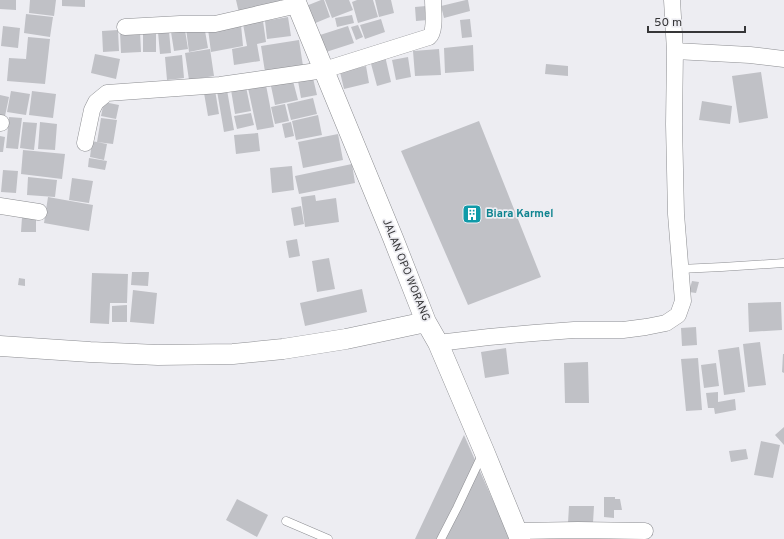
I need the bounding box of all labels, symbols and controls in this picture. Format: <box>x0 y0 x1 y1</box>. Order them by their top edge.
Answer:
scale bar <box>648 8 745 34</box>
text: 50 m <box>654 15 682 31</box>
building icon: Biara Karmel <box>461 203 483 225</box>
place label: Biara Karmel <box>486 207 553 221</box>
street label: JALAN OPO WORANG <box>379 217 433 323</box>

